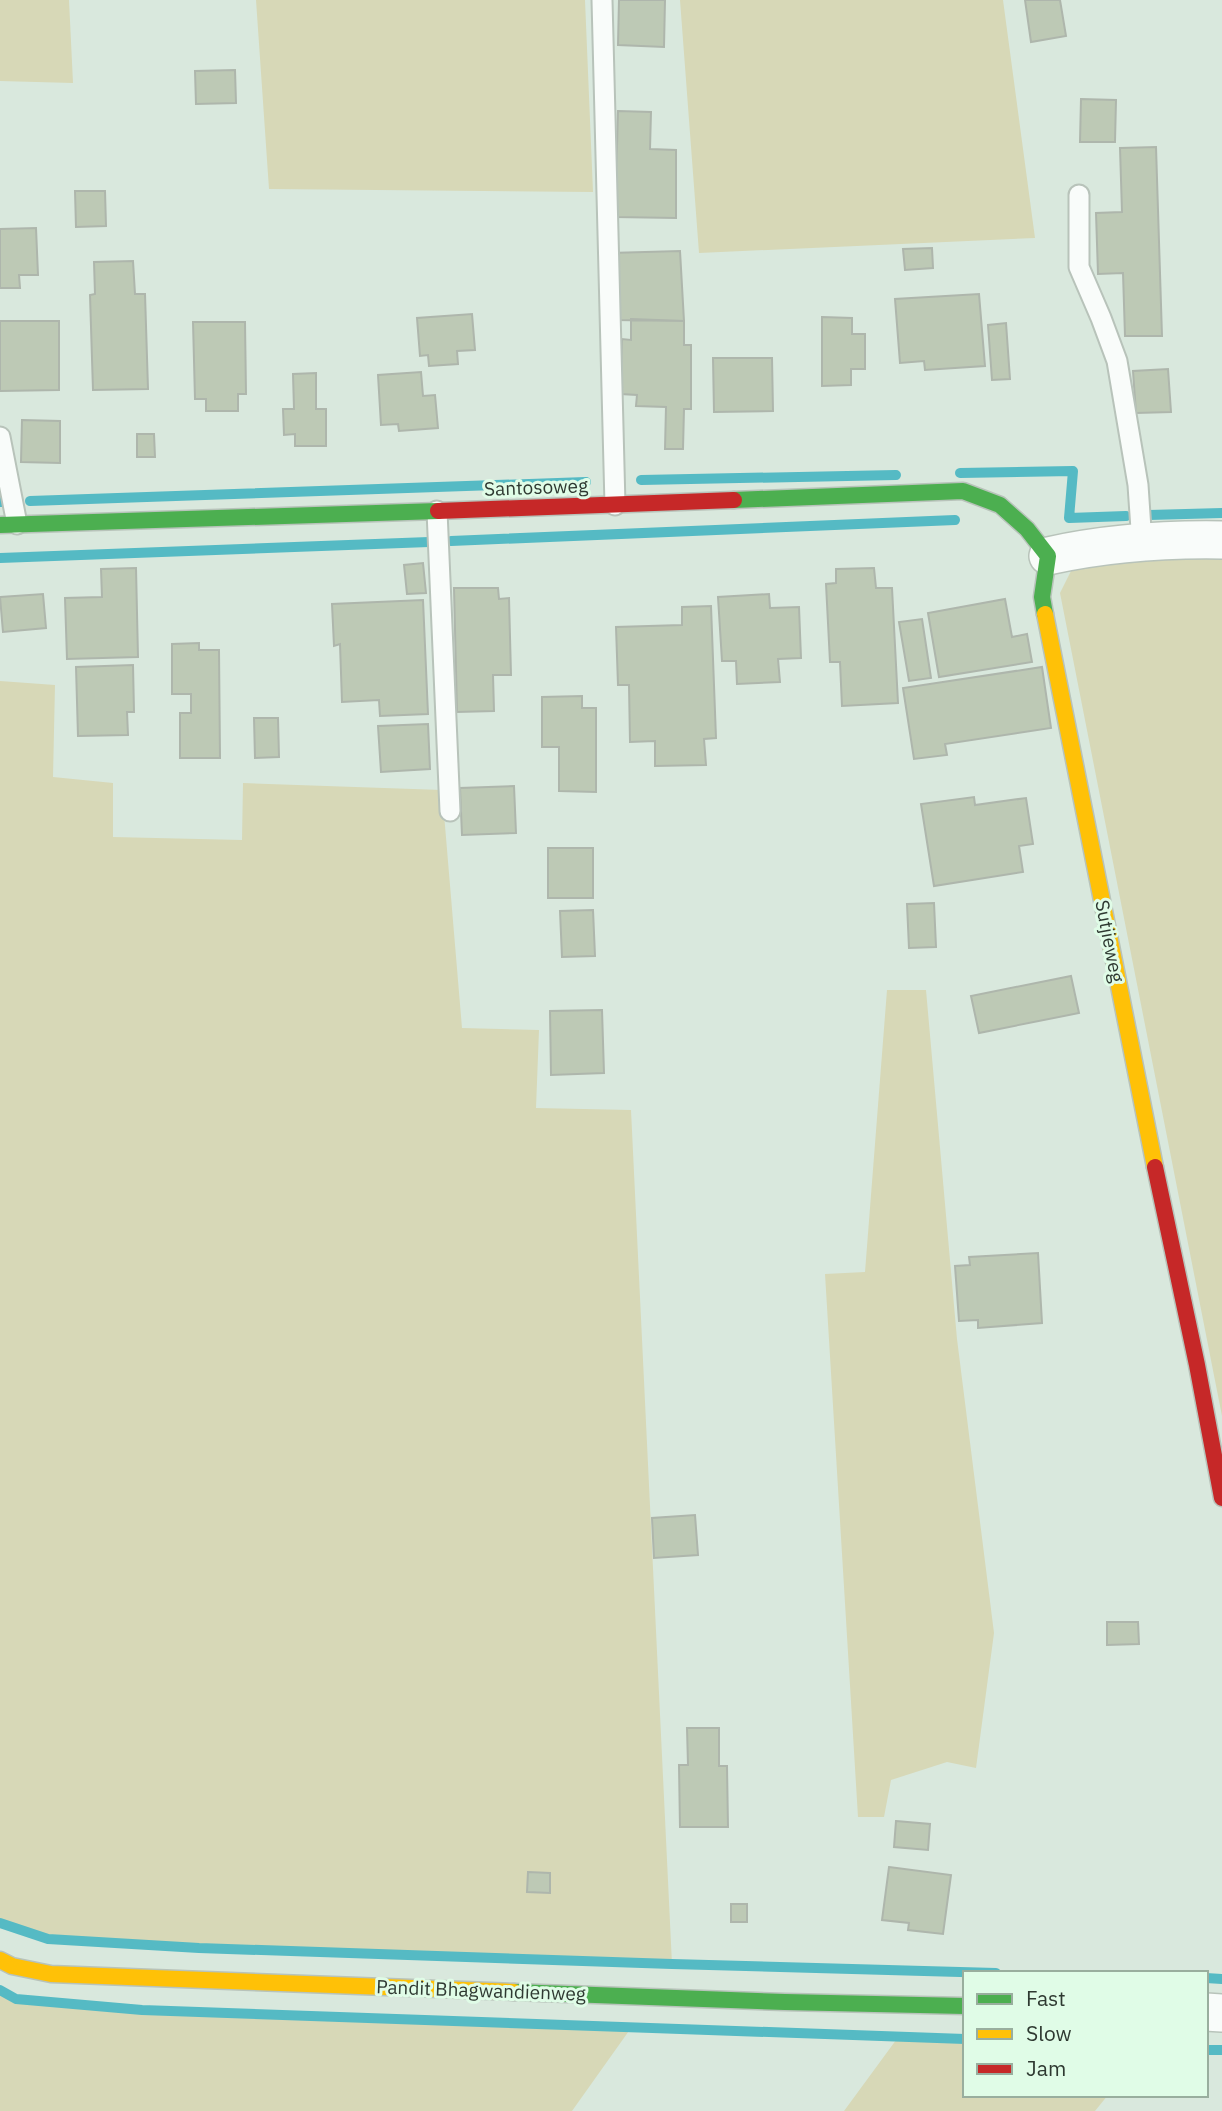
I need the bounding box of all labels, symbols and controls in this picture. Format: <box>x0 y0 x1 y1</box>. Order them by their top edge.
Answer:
street label: Santosoweg <box>484 473 588 501</box>
street label: Sutjieweg <box>1090 898 1130 984</box>
legend <box>963 1971 1208 2097</box>
street label: Pandit Bhagwandienweg <box>376 1974 586 2006</box>
text: Fast <box>1026 1984 1066 2012</box>
text: Slow <box>1026 2019 1072 2047</box>
text: Jam <box>1026 2054 1066 2082</box>

